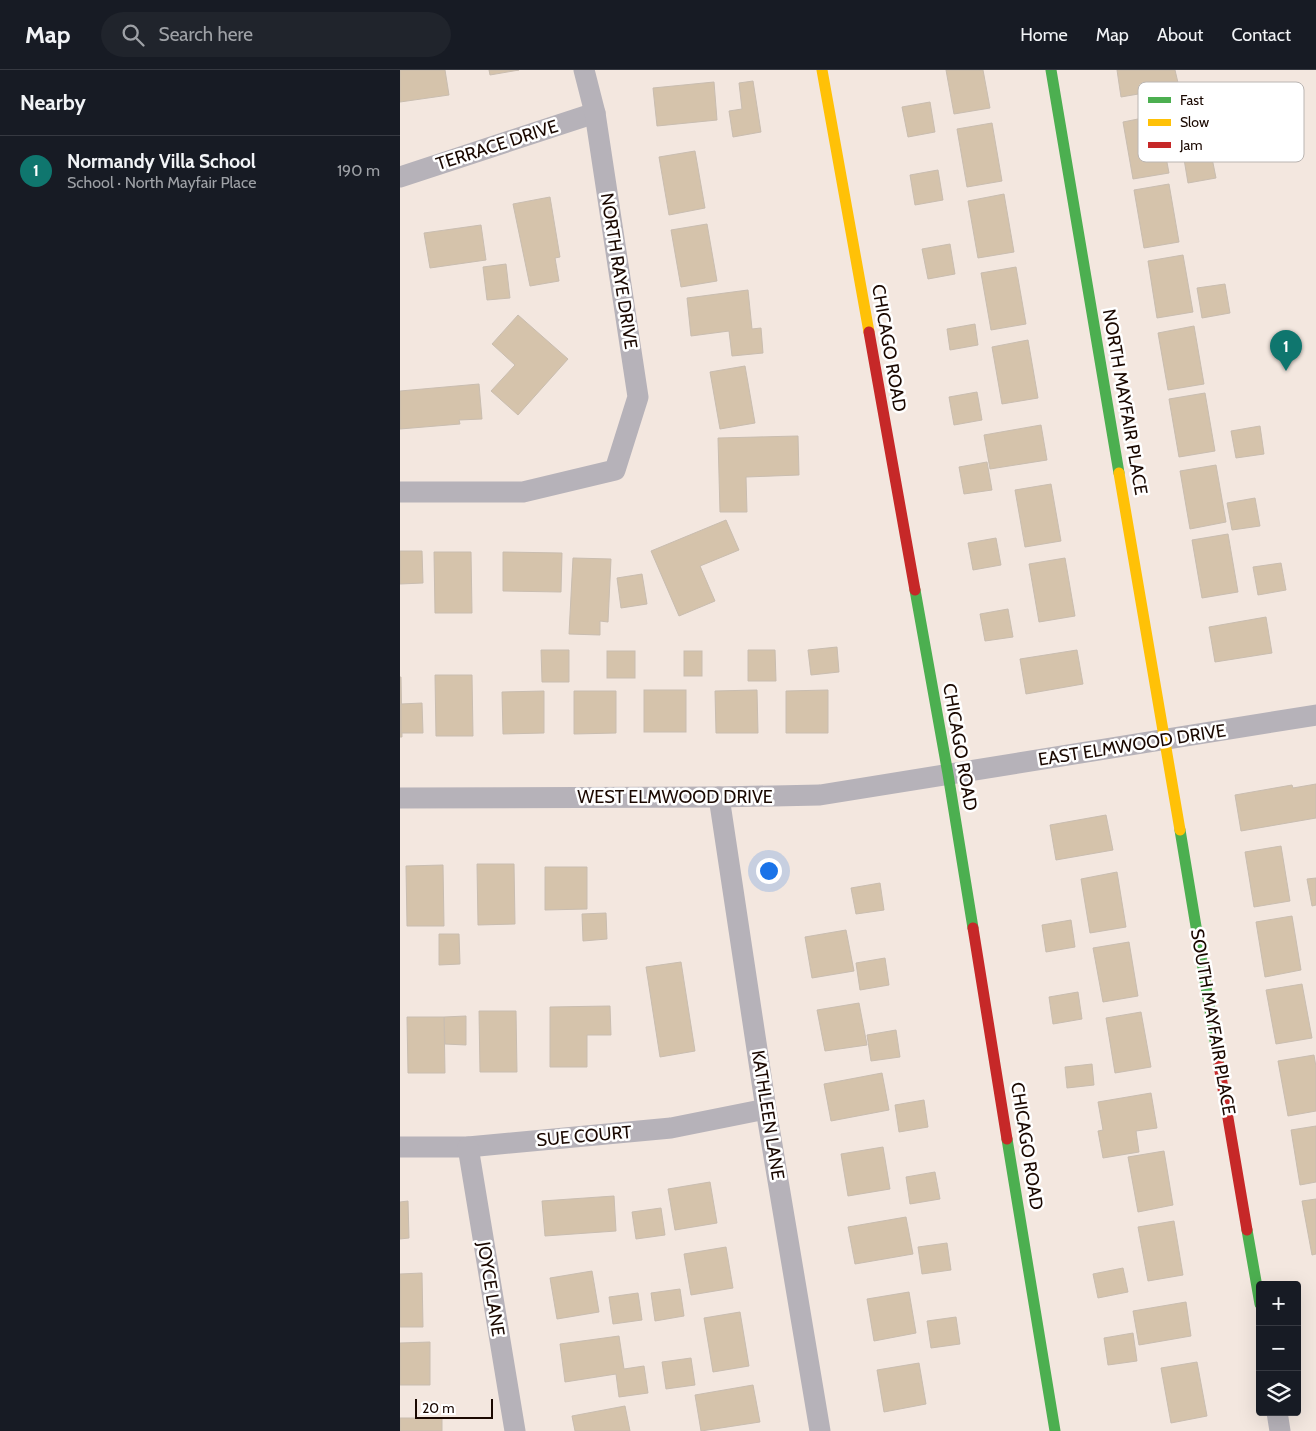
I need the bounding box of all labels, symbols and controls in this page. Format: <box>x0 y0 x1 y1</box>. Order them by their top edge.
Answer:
search box <box>101 12 451 57</box>
text: Map <box>25 20 71 49</box>
icon: search <box>119 21 147 49</box>
text: Search here <box>159 23 253 46</box>
text: Home <box>1020 24 1068 46</box>
text: Map <box>1096 24 1129 46</box>
text: About <box>1157 24 1203 46</box>
text: Contact <box>1231 24 1291 46</box>
legend <box>1138 82 1304 162</box>
text: Nearby <box>20 90 86 115</box>
text: Fast <box>1180 91 1204 109</box>
text: Slow <box>1180 113 1209 131</box>
street label: TERRACE DRIVE <box>433 115 561 175</box>
text: Jam <box>1179 136 1202 154</box>
text: Normandy Villa School <box>67 150 256 173</box>
text: 1 <box>33 161 39 180</box>
text: 190 m <box>337 161 380 180</box>
text: School · North Mayfair Place <box>67 173 256 192</box>
street label: NORTH RAYE DRIVE <box>596 191 642 351</box>
street label: CHICAGO ROAD <box>867 283 911 413</box>
street label: NORTH MAYFAIR PLACE <box>1098 307 1152 497</box>
pin: 1 <box>1270 330 1302 371</box>
street label: CHICAGO ROAD <box>938 682 982 812</box>
street label: EAST ELMWOOD DRIVE <box>1037 719 1227 771</box>
street label: WEST ELMWOOD DRIVE <box>577 786 773 808</box>
your location <box>756 858 782 884</box>
street label: SOUTH MAYFAIR PLACE <box>1186 927 1240 1117</box>
street label: KATHLEEN LANE <box>747 1049 789 1181</box>
street label: CHICAGO ROAD <box>1006 1081 1048 1211</box>
street label: SUE COURT <box>535 1121 633 1151</box>
street label: JOYCE LANE <box>473 1239 509 1338</box>
map controls <box>1256 1281 1301 1416</box>
button: + <box>1256 1281 1301 1326</box>
button: − <box>1256 1326 1301 1371</box>
button: layers <box>1256 1371 1301 1416</box>
scale bar <box>415 1396 492 1419</box>
text: 20 m <box>422 1399 455 1417</box>

